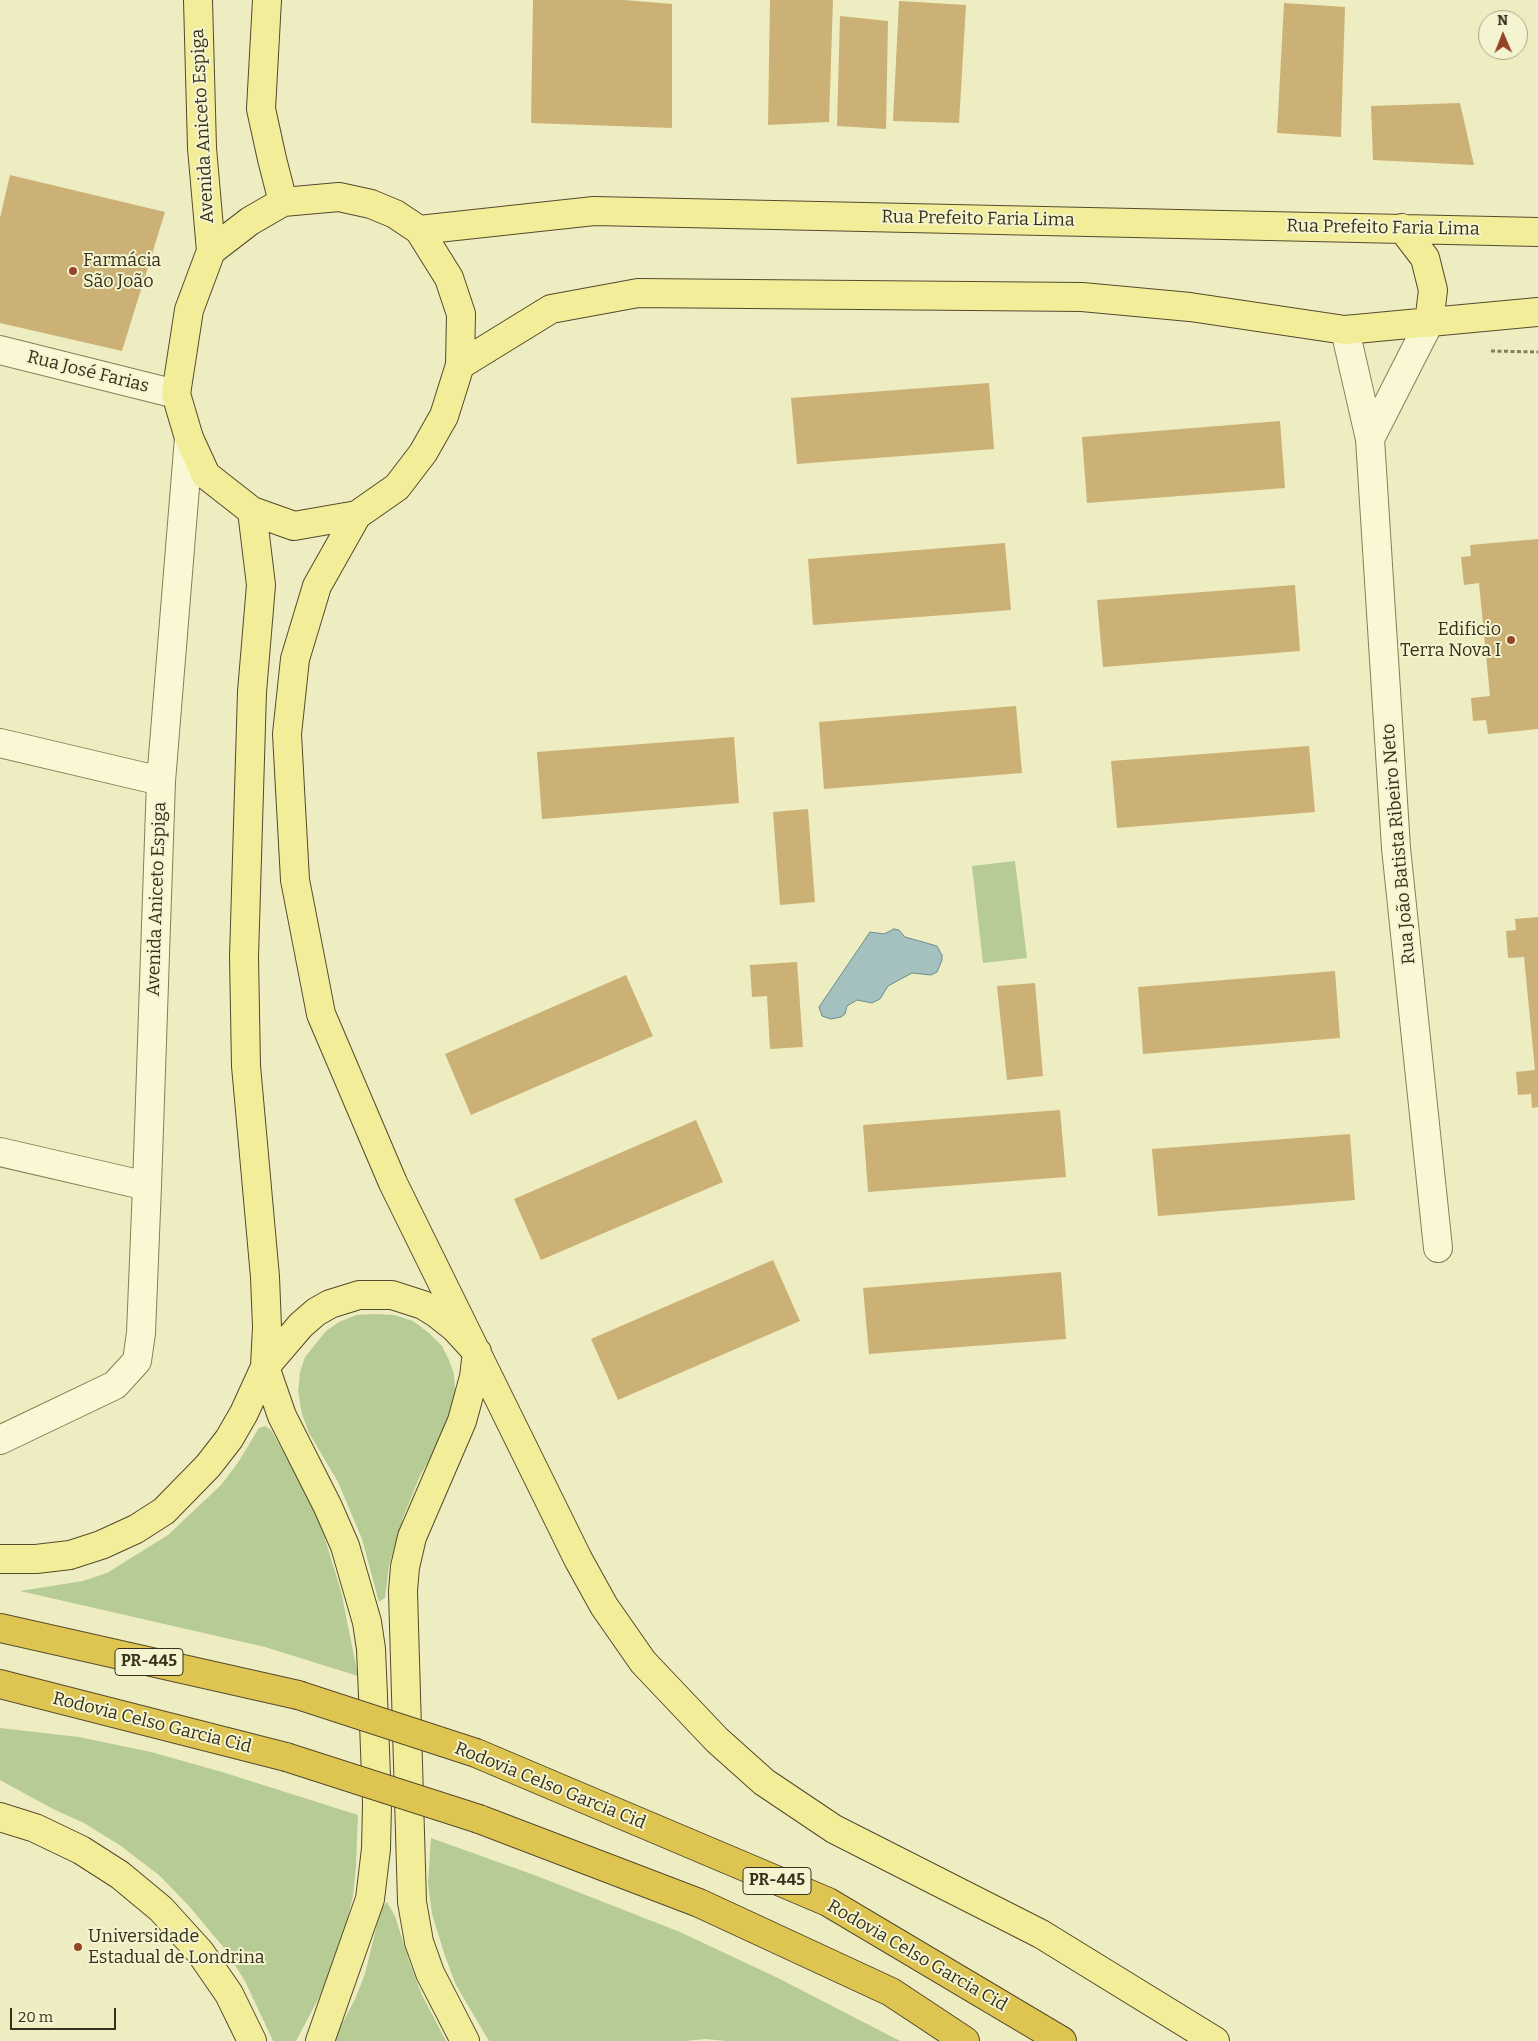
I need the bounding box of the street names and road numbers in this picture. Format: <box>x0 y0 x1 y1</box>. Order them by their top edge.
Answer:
street label: Avenida Aniceto Espiga <box>187 28 219 224</box>
street label: Rua Prefeito Faria Lima <box>881 207 1075 231</box>
street label: Rua Prefeito Faria Lima <box>1286 216 1480 240</box>
street label: Rua José Farias <box>25 346 151 398</box>
street label: Rua João Batista Ribeiro Neto <box>1378 723 1420 965</box>
street label: Avenida Aniceto Espiga <box>143 801 171 997</box>
road number: PR-445 <box>115 1648 183 1675</box>
street label: Rodovia Celso Garcia Cid <box>50 1688 254 1758</box>
street label: Rodovia Celso Garcia Cid <box>451 1738 649 1834</box>
road number: PR-445 <box>743 1868 811 1894</box>
street label: Rodovia Celso Garcia Cid <box>823 1896 1011 2016</box>

